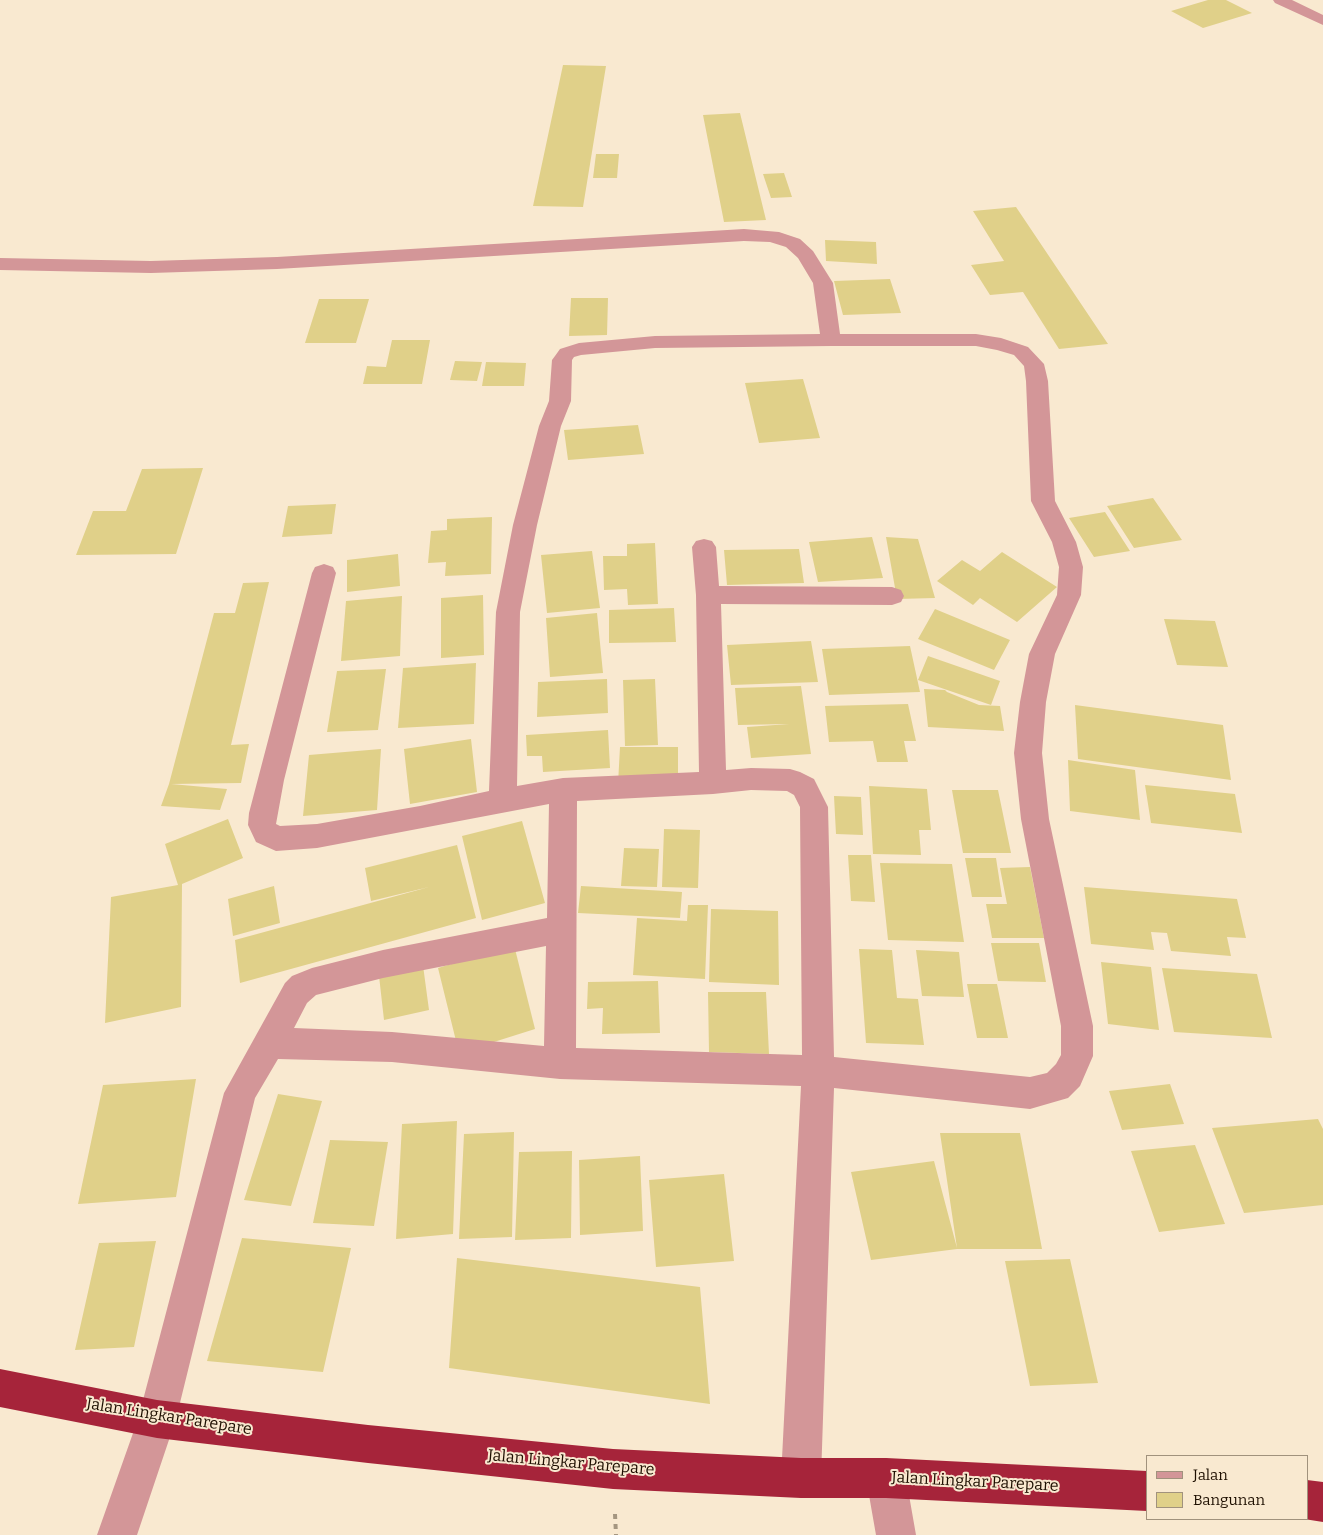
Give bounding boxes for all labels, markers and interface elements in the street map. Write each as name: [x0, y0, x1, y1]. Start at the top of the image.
street label: Jalan Lingkar Parepare: [85, 1394, 253, 1440]
street label: Jalan Lingkar Parepare: [487, 1446, 655, 1480]
legend: [1146, 1455, 1308, 1520]
text: Jalan: [1193, 1466, 1228, 1484]
street label: Jalan Lingkar Parepare: [891, 1468, 1059, 1496]
text: Bangunan: [1193, 1491, 1265, 1509]

